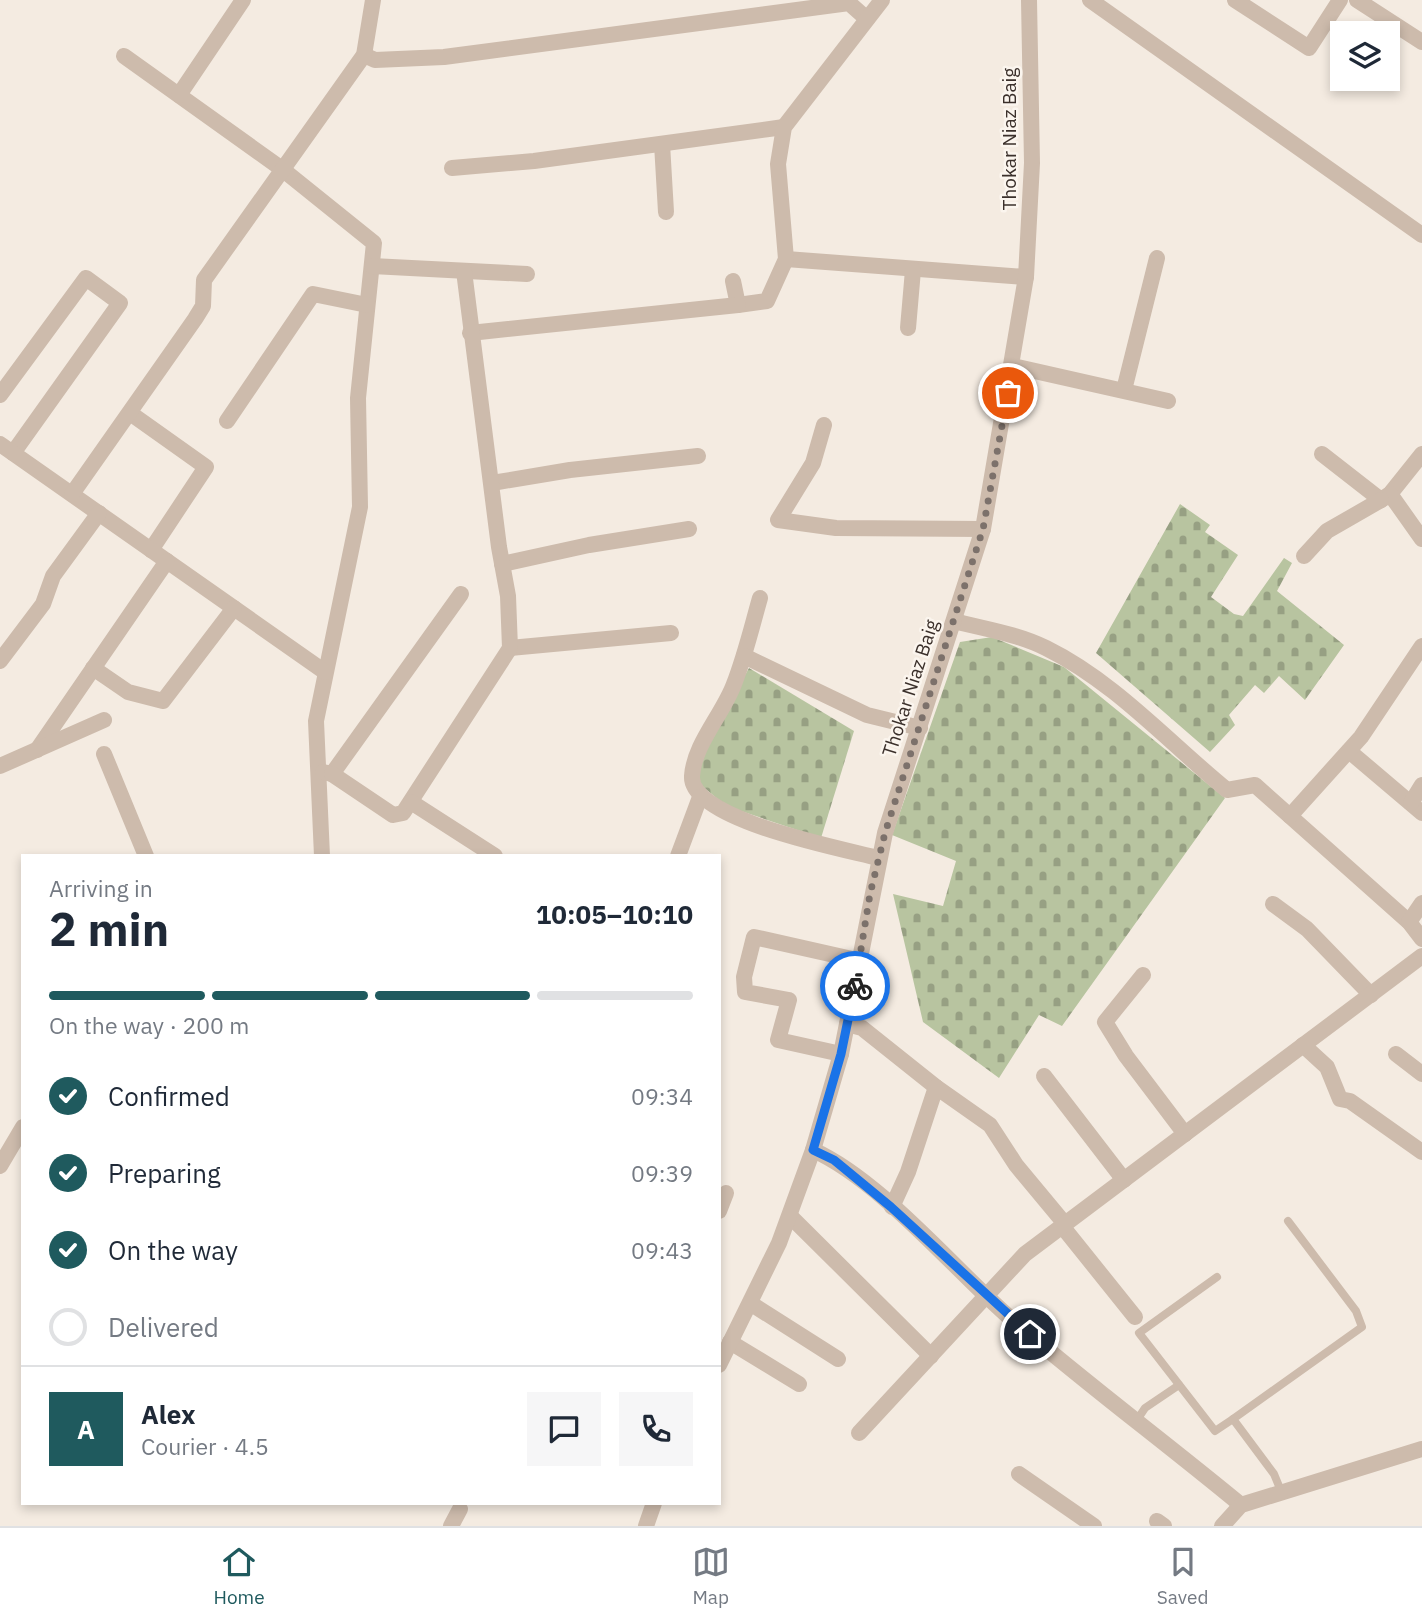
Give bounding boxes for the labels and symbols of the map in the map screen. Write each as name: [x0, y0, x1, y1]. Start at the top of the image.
street label: Thokar Niaz Baig: [997, 68, 1021, 210]
pin: [978, 363, 1038, 423]
street label: Thokar Niaz Baig: [877, 616, 943, 760]
courier: [820, 951, 890, 1021]
pin: [1000, 1304, 1060, 1364]

